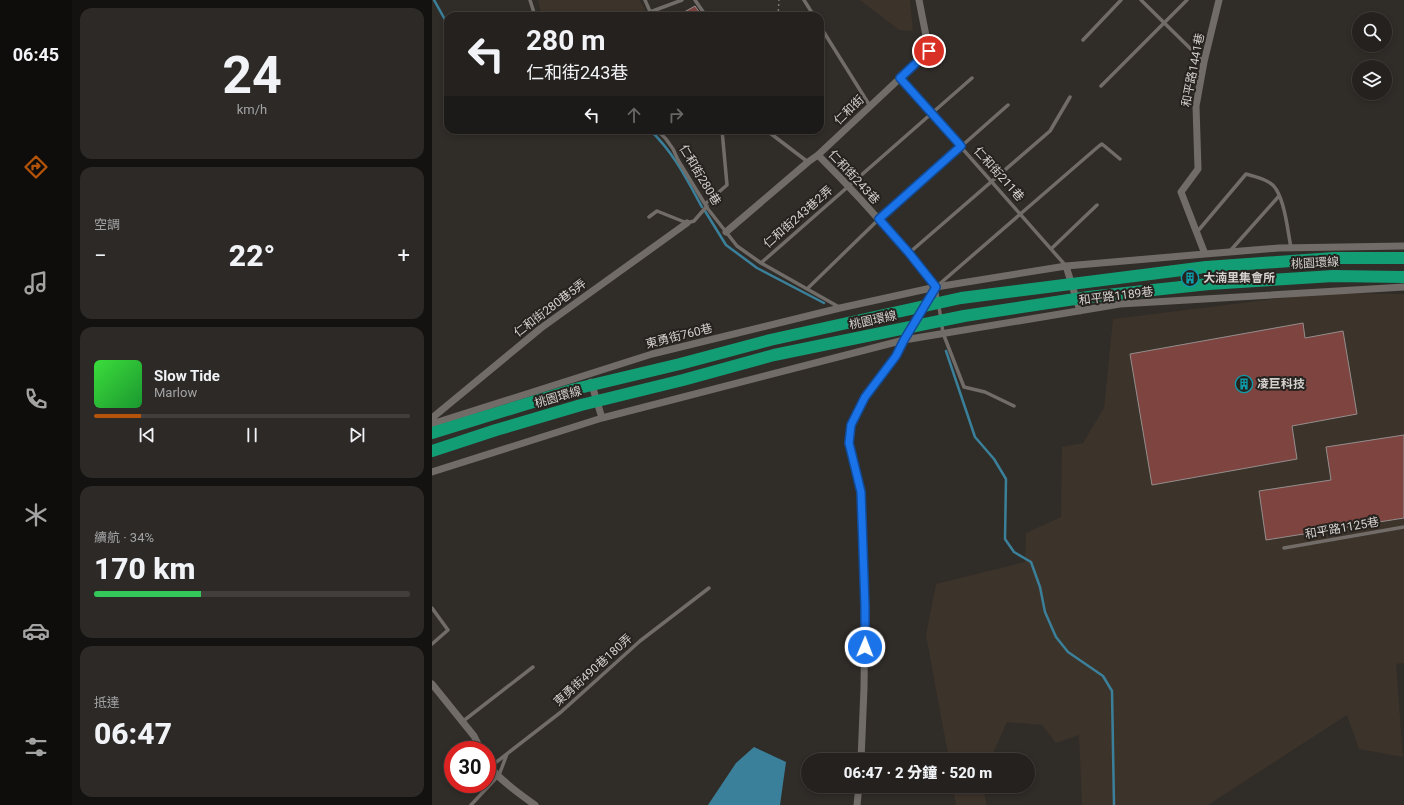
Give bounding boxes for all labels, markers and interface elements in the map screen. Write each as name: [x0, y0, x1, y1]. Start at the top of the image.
map controls: [1352, 12, 1392, 100]
button: search: [1352, 12, 1392, 52]
text: 280 m: [526, 24, 605, 57]
icon: left: [460, 28, 512, 80]
street label: 和平路1441巷: [1179, 32, 1207, 108]
pin: [912, 34, 946, 68]
icon: arrive: [918, 40, 940, 62]
text: 06:45: [13, 44, 59, 65]
text: 24: [222, 45, 282, 106]
button: layers: [1352, 60, 1392, 100]
text: 仁和街243巷: [526, 62, 628, 83]
street label: 仁和街: [831, 92, 867, 128]
text: km/h: [237, 102, 267, 117]
icon: left: [581, 104, 603, 126]
icon: ahead: [623, 104, 645, 126]
icon: right: [665, 104, 687, 126]
street label: 仁和街280巷: [676, 142, 724, 208]
street label: 仁和街211巷: [971, 144, 1027, 204]
street label: 仁和街243巷: [826, 147, 882, 207]
icon: directions: [22, 153, 50, 181]
street label: 仁和街243巷2弄: [761, 183, 835, 251]
text: 空調: [94, 217, 120, 232]
text: 22°: [229, 238, 275, 273]
text: −: [94, 243, 107, 268]
text: +: [398, 243, 410, 268]
street label: 桃園環線: [1291, 255, 1339, 271]
building icon: 大湳里集會所: [1180, 268, 1200, 288]
icon: music: [22, 269, 50, 297]
place label: 大湳里集會所: [1203, 271, 1275, 285]
street label: 仁和街280巷5弄: [511, 276, 589, 340]
street label: 和平路1189巷: [1078, 284, 1154, 308]
street label: 桃園環線: [848, 308, 898, 332]
street label: 東勇街760巷: [644, 321, 714, 351]
text: Slow Tide: [154, 367, 220, 385]
building icon: 凌巨科技: [1234, 374, 1254, 394]
place label: 凌巨科技: [1257, 377, 1305, 391]
street label: 桃園環線: [533, 384, 583, 410]
icon: phone: [22, 385, 50, 413]
text: Marlow: [154, 385, 197, 400]
icon: previous: [136, 424, 158, 446]
icon: pause: [241, 424, 263, 446]
icon: next: [346, 424, 368, 446]
icon: climate: [22, 501, 50, 529]
street label: 和平路1125巷: [1304, 515, 1380, 541]
text: 續航 · 34%: [94, 530, 154, 545]
text: 170 km: [94, 551, 196, 586]
icon: car: [22, 617, 50, 645]
position arrow: [844, 626, 886, 668]
street label: 東勇街490巷180弄: [551, 631, 635, 709]
text: 抵達: [94, 695, 120, 710]
text: 06:47: [94, 716, 172, 751]
icon: filters: [22, 733, 50, 761]
speed limit sign: 30: [444, 741, 496, 793]
text: 06:47 · 2 分鐘 · 520 m: [844, 764, 992, 782]

